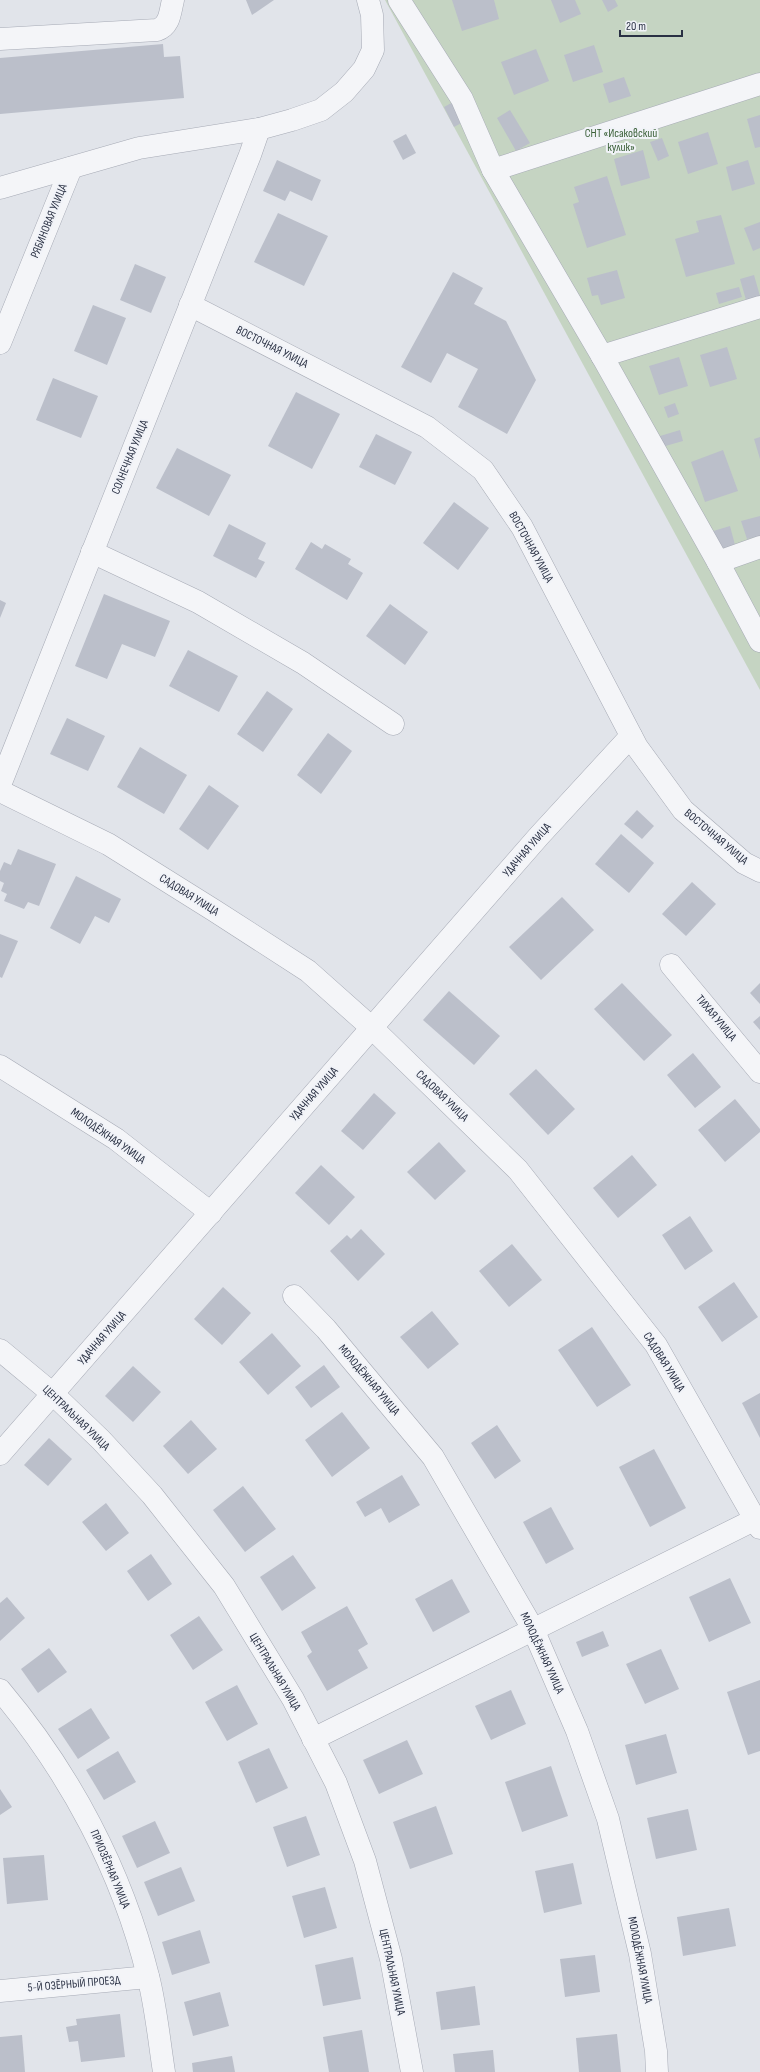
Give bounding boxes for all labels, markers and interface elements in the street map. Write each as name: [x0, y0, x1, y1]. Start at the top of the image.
scale bar: [620, 12, 682, 38]
text: 20 m: [626, 19, 646, 34]
park label: СНТ «Исаковский кулик»: [585, 126, 657, 155]
street label: РЯБИНОВАЯ УЛИЦА: [27, 181, 71, 260]
street label: ВОСТОЧНАЯ УЛИЦА: [233, 322, 311, 372]
street label: СОЛНЕЧНАЯ УЛИЦА: [108, 417, 152, 496]
street label: ВОСТОЧНАЯ УЛИЦА: [505, 509, 557, 586]
street label: ВОСТОЧНАЯ УЛИЦА: [681, 806, 752, 869]
street label: УДАЧНАЯ УЛИЦА: [500, 819, 555, 880]
street label: САДОВАЯ УЛИЦА: [156, 871, 222, 920]
street label: ТИХАЯ УЛИЦА: [692, 992, 740, 1045]
street label: УДАЧНАЯ УЛИЦА: [287, 1063, 342, 1124]
street label: САДОВАЯ УЛИЦА: [412, 1067, 472, 1126]
street label: МОЛОДЁЖНАЯ УЛИЦА: [68, 1105, 149, 1168]
street label: УДАЧНАЯ УЛИЦА: [75, 1307, 130, 1368]
street label: САДОВАЯ УЛИЦА: [640, 1329, 689, 1395]
street label: МОЛОДЁЖНАЯ УЛИЦА: [335, 1341, 404, 1419]
street label: ЦЕНТРАЛЬНАЯ УЛИЦА: [39, 1382, 113, 1455]
street label: МОЛОДЁЖНАЯ УЛИЦА: [517, 1610, 568, 1697]
street label: ЦЕНТРАЛЬНАЯ УЛИЦА: [246, 1630, 305, 1714]
street label: ПРИОЗЁРНАЯ УЛИЦА: [87, 1827, 134, 1911]
street label: МОЛОДЁЖНАЯ УЛИЦА: [624, 1915, 656, 2005]
street label: ЦЕНТРАЛЬНАЯ УЛИЦА: [376, 1927, 409, 2017]
street label: 5-Й ОЗЁРНЫЙ ПРОЕЗД: [27, 1972, 121, 1996]

